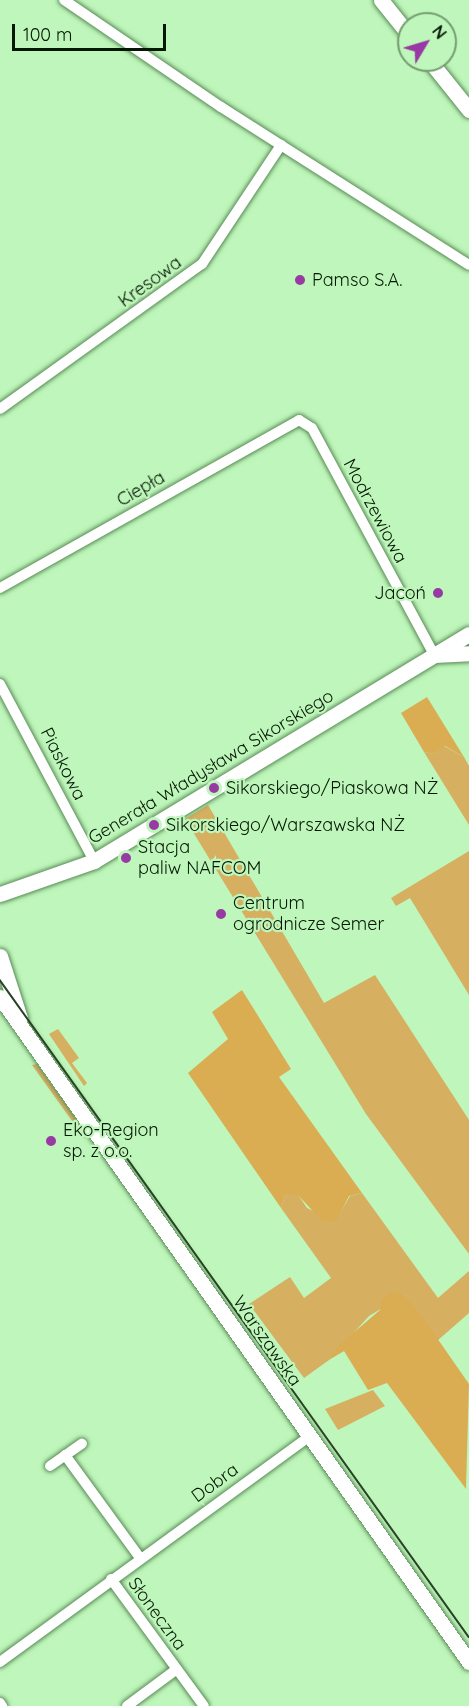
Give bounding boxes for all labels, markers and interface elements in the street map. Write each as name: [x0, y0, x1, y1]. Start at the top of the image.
scale bar: [15, 12, 170, 50]
north arrow: [397, 12, 457, 72]
text: N: [428, 21, 451, 43]
text: 100 m: [23, 23, 72, 46]
street label: Kresowa: [114, 252, 186, 312]
place label: Pamso S.A.: [312, 269, 402, 291]
marker: Pamso S.A.: [293, 273, 307, 287]
street label: Modrzewiowa: [338, 455, 412, 567]
street label: Ciepła: [113, 467, 169, 511]
place label: Jacoń: [374, 582, 426, 604]
marker: Jacoń: [431, 586, 445, 600]
street label: Generała Władysława Sikorskiego: [85, 685, 337, 849]
street label: Piaskowa: [36, 724, 90, 804]
place label: Sikorskiego/Piaskowa NŻ: [226, 777, 438, 799]
marker: Sikorskiego/Piaskowa NŻ: [207, 781, 221, 795]
place label: Sikorskiego/Warszawska NŻ: [166, 814, 405, 836]
marker: Sikorskiego/Warszawska NŻ: [147, 818, 161, 832]
place label: Stacja paliw NAFCOM: [138, 837, 261, 880]
marker: Stacja paliw NAFCOM: [119, 851, 133, 865]
place label: Centrum ogrodnicze Semer: [233, 893, 384, 936]
marker: Centrum ogrodnicze Semer: [214, 907, 228, 921]
place label: Eko-Region sp. z o.o.: [63, 1120, 159, 1162]
marker: Eko-Region sp. z o.o.: [44, 1134, 58, 1148]
street label: Warszawska: [228, 1292, 306, 1390]
street label: Dobra: [187, 1459, 243, 1507]
street label: Słoneczna: [123, 1573, 191, 1655]

